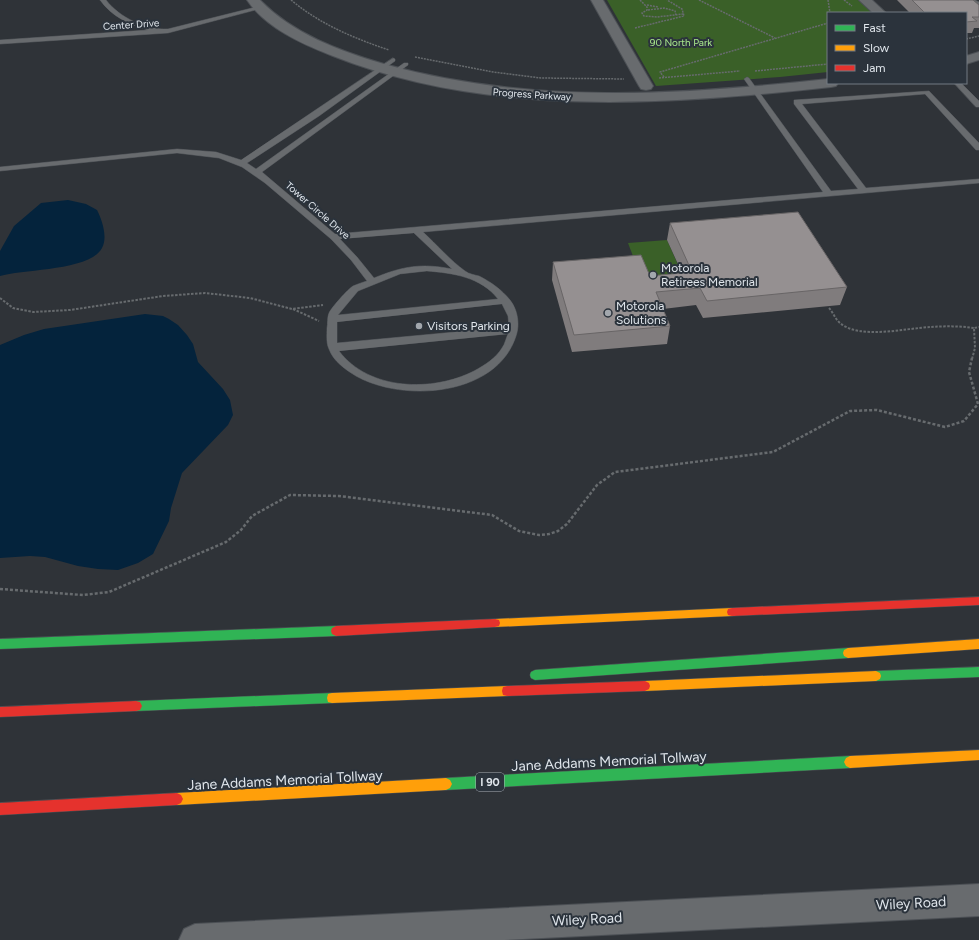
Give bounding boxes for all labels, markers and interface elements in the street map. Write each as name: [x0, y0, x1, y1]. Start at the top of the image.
legend: [827, 12, 967, 84]
street label: Center Drive: [102, 16, 160, 33]
text: Fast: [863, 21, 886, 35]
park label: 90 North Park: [650, 36, 712, 49]
text: Slow: [863, 41, 890, 55]
text: Jam: [863, 61, 886, 75]
street label: Progress Parkway: [492, 85, 572, 104]
street label: Tower Circle Drive: [283, 179, 353, 242]
place label: Motorola Retirees Memorial: [661, 261, 758, 289]
marker: Motorola Retirees Memorial: [648, 270, 658, 280]
place label: Motorola Solutions: [616, 299, 667, 327]
marker: Motorola Solutions: [603, 308, 613, 318]
place label: Visitors Parking: [427, 319, 510, 333]
marker: Visitors Parking: [414, 321, 424, 331]
street label: Jane Addams Memorial Tollway: [511, 748, 708, 775]
street label: Jane Addams Memorial Tollway: [187, 767, 384, 794]
road number: I 90: [476, 773, 504, 791]
street label: Wiley Road: [875, 893, 947, 914]
street label: Wiley Road: [551, 909, 623, 930]

